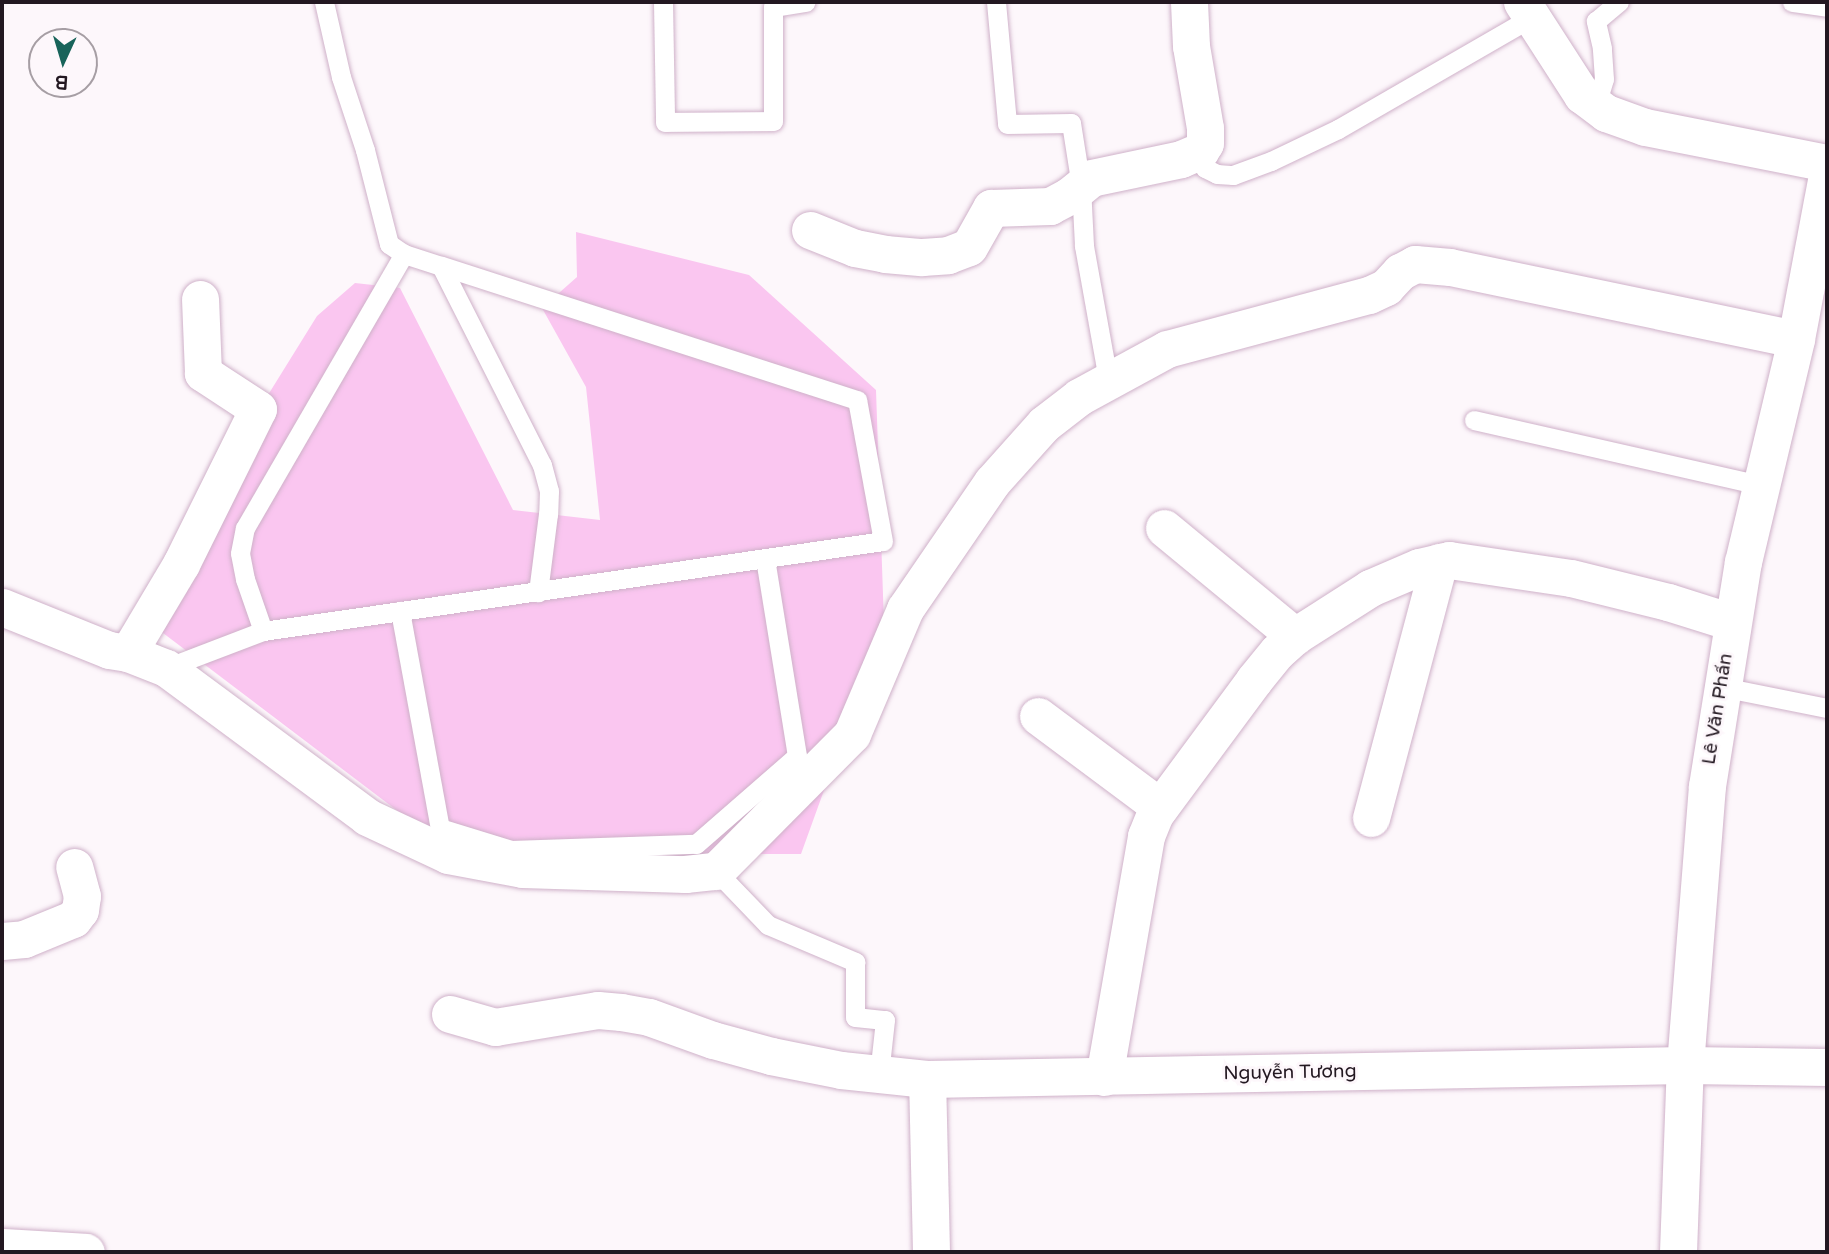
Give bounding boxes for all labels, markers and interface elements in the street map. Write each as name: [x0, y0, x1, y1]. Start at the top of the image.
north arrow: [28, 28, 98, 98]
text: B: [54, 71, 69, 93]
street label: Lê Văn Phấn: [1698, 652, 1738, 766]
street label: Nguyễn Tương: [1223, 1060, 1357, 1086]

